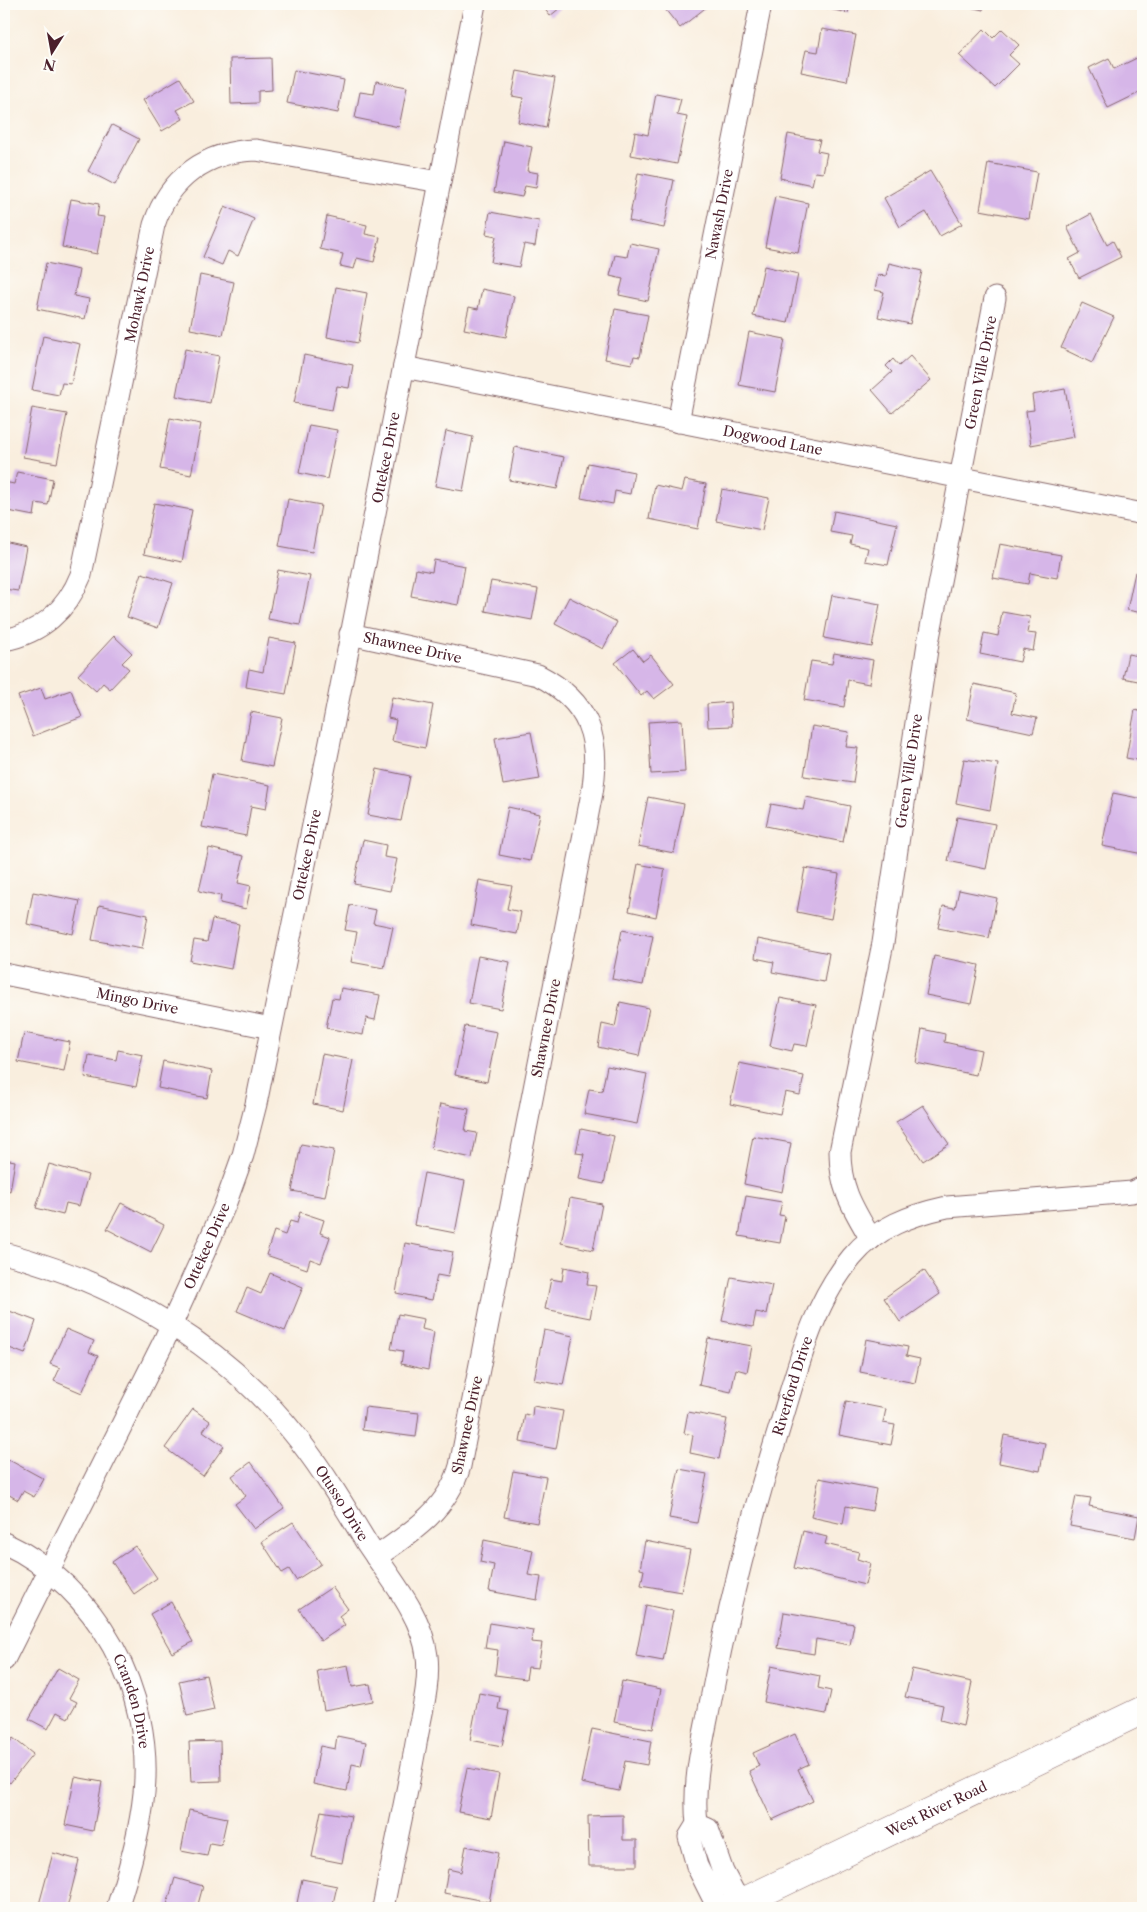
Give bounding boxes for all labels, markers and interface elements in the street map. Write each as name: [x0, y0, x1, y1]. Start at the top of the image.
north arrow: [28, 28, 78, 78]
text: N: [42, 55, 57, 75]
street label: Nawash Drive: [702, 167, 737, 261]
street label: Mohawk Drive: [121, 245, 158, 344]
street label: Green Ville Drive: [961, 314, 1000, 431]
street label: Ottekee Drive: [368, 410, 404, 505]
street label: Dogwood Lane: [721, 422, 824, 459]
street label: Shawnee Drive: [362, 628, 464, 667]
street label: Green Ville Drive: [891, 713, 926, 829]
street label: Ottekee Drive: [289, 807, 325, 902]
street label: Shawnee Drive: [528, 977, 564, 1079]
street label: Mingo Drive: [95, 984, 180, 1018]
street label: Ottekee Drive: [180, 1200, 234, 1292]
street label: Riverford Drive: [769, 1334, 816, 1438]
street label: Shawnee Drive: [448, 1374, 486, 1476]
street label: Otusso Drive: [311, 1462, 372, 1545]
street label: Cranden Drive: [109, 1651, 153, 1750]
street label: West River Road: [882, 1777, 990, 1841]

